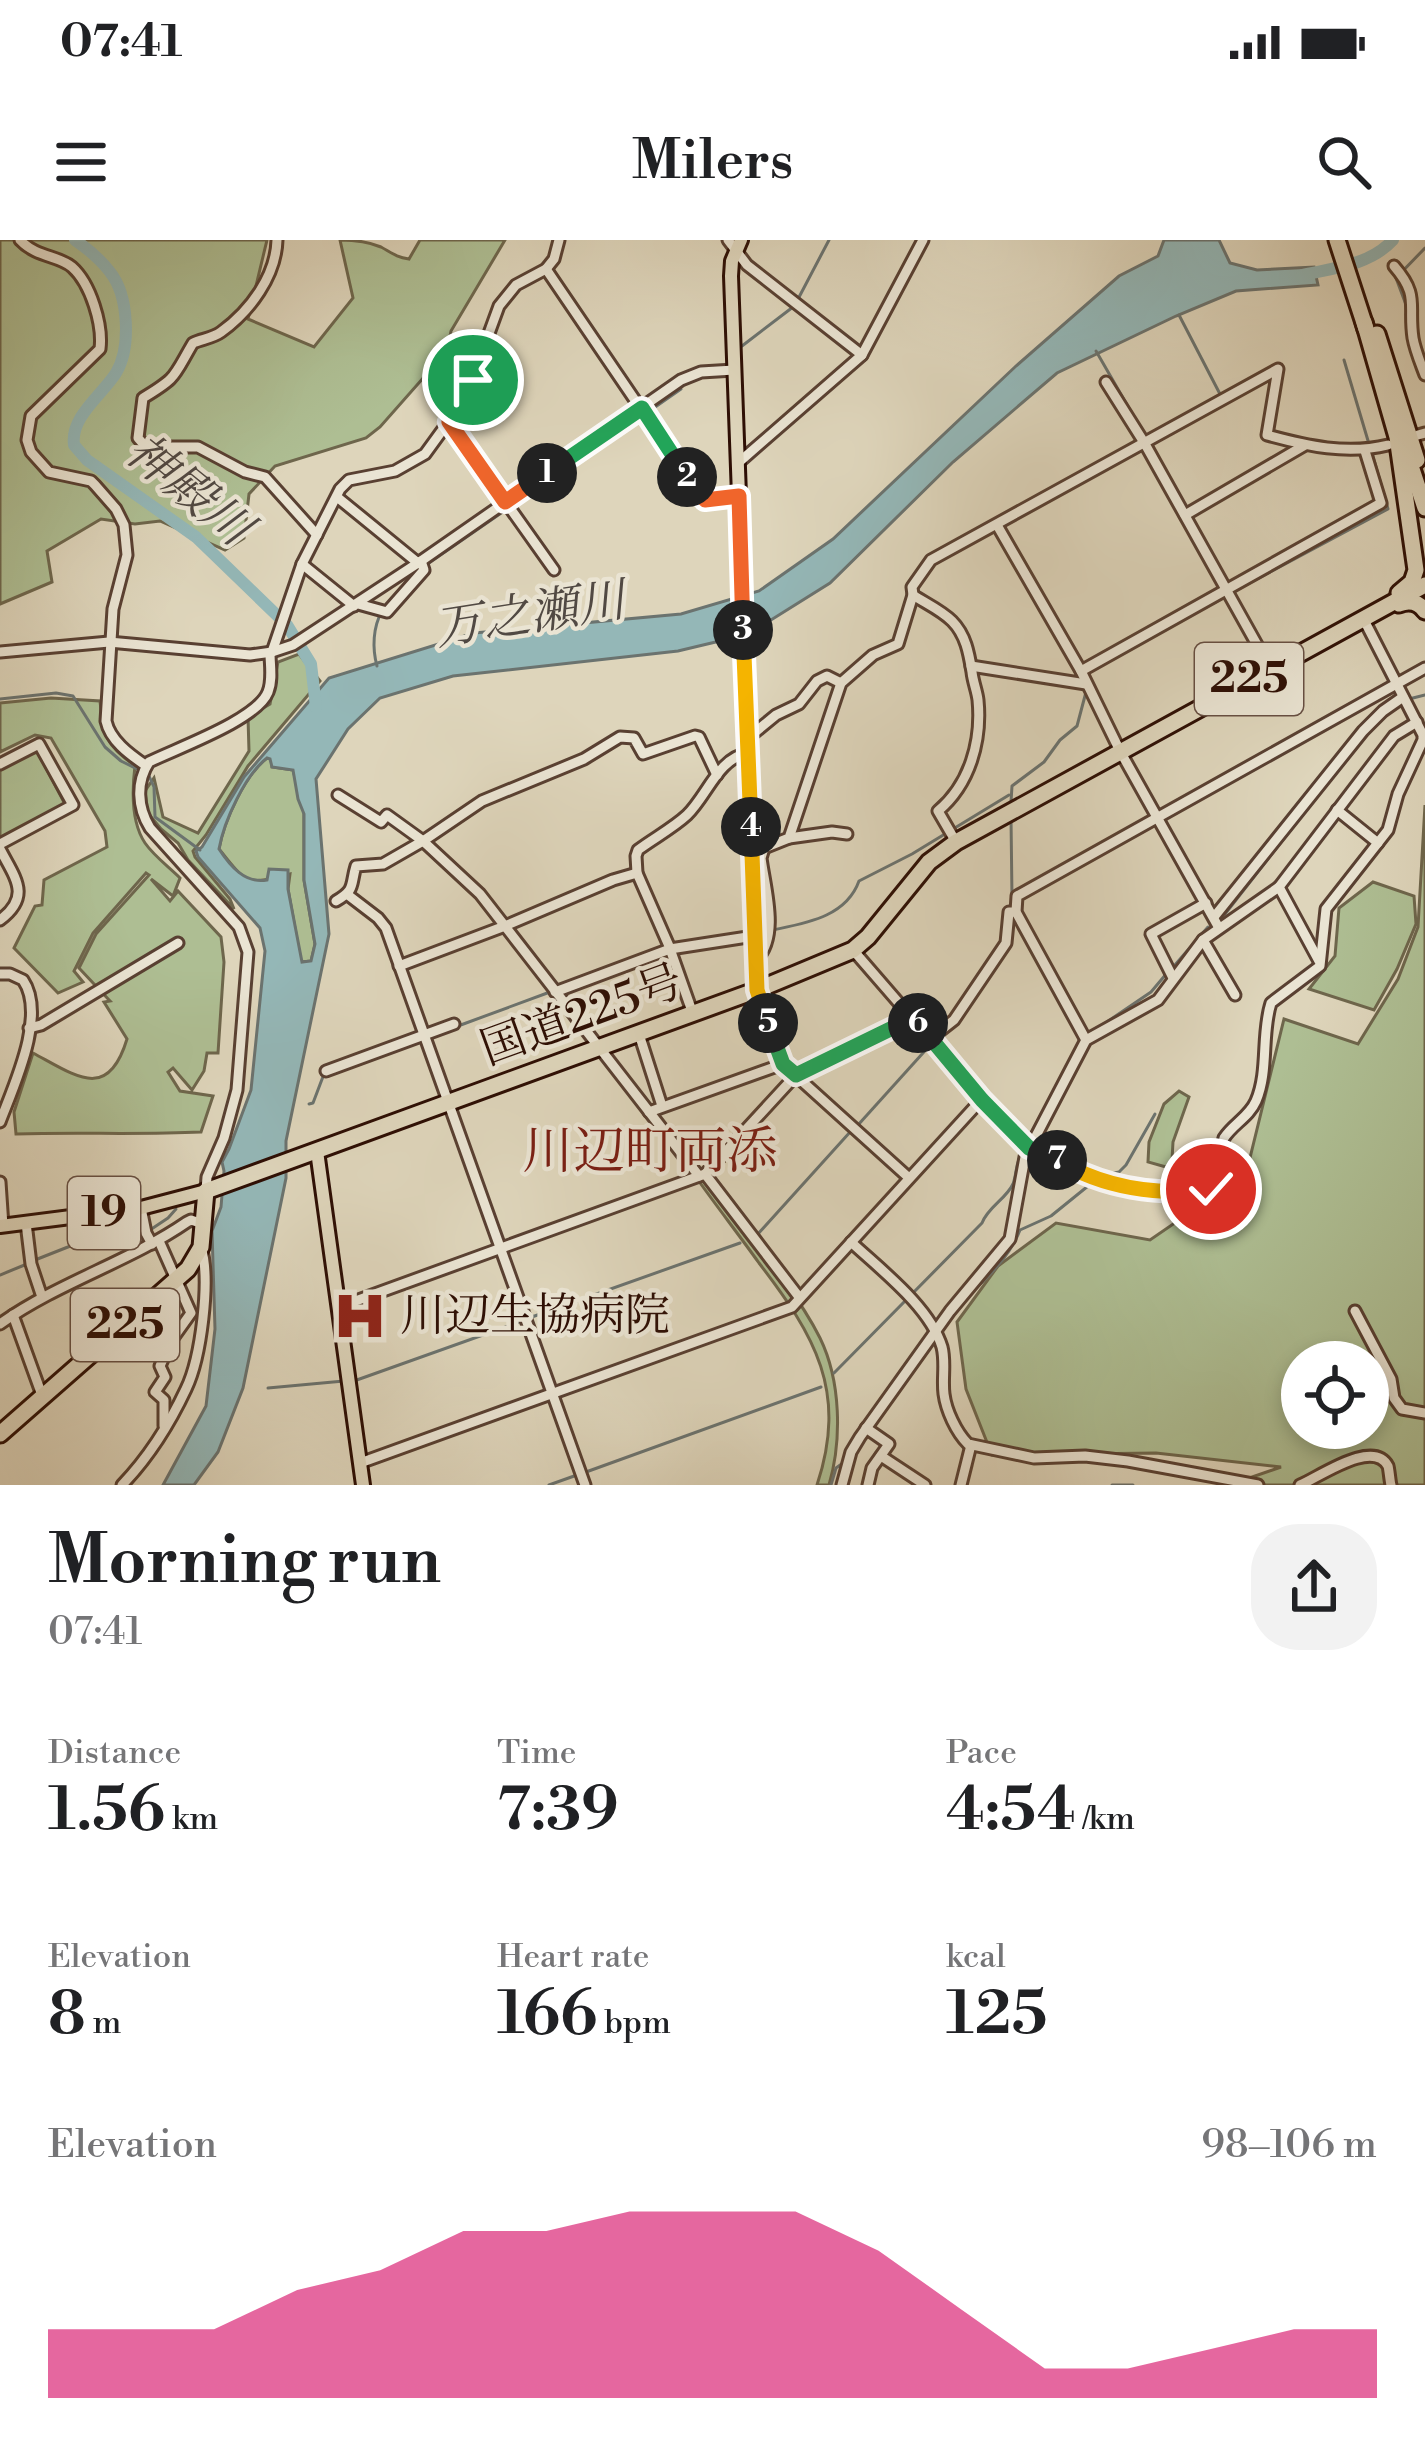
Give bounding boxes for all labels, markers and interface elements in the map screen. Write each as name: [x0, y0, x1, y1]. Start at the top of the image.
text: 07:41: [60, 14, 182, 71]
text: Milers: [632, 128, 793, 196]
icon: menu: [48, 129, 114, 195]
icon: search: [1311, 129, 1377, 195]
pin: [422, 329, 524, 431]
icon: arrive: [440, 347, 506, 413]
water label: 神殿川: [113, 422, 267, 563]
pin: 1: [517, 443, 577, 503]
pin: 2: [657, 447, 717, 507]
text: 1: [539, 452, 555, 493]
text: 2: [677, 456, 697, 497]
water label: 万之瀬川: [430, 571, 634, 661]
pin: 3: [713, 600, 773, 660]
text: 3: [733, 609, 753, 650]
road number: 225: [1195, 643, 1303, 715]
pin: 4: [721, 797, 781, 857]
text: 4: [740, 806, 762, 847]
street label: 国道225号: [473, 953, 691, 1079]
pin: 5: [738, 993, 798, 1053]
pin: 6: [888, 993, 948, 1053]
text: 5: [758, 1002, 778, 1043]
text: 6: [908, 1002, 928, 1043]
district label: 川辺町両添: [522, 1121, 778, 1185]
pin: 7: [1027, 1130, 1087, 1190]
pin: [1160, 1138, 1262, 1240]
text: 7: [1047, 1139, 1067, 1180]
icon: check: [1178, 1156, 1244, 1222]
road number: 19: [68, 1177, 140, 1249]
hospital icon: 川辺生協病院: [331, 1287, 389, 1345]
place label: 川辺生協病院: [400, 1288, 670, 1345]
road number: 225: [71, 1289, 179, 1361]
map controls: [1281, 1341, 1389, 1449]
button: locate: [1281, 1341, 1389, 1449]
text: Morning run: [48, 1521, 441, 1604]
button: share: [1251, 1524, 1377, 1650]
text: 07:41: [48, 1608, 142, 1657]
text: Distance: [48, 1733, 181, 1774]
text: Time: [497, 1733, 576, 1774]
text: Pace: [946, 1733, 1017, 1774]
text: 1.56: [48, 1774, 165, 1849]
text: 7:39: [497, 1774, 619, 1849]
text: 4:54: [946, 1774, 1076, 1849]
text: km: [165, 1799, 218, 1840]
text: /km: [1076, 1799, 1135, 1840]
text: Elevation: [48, 1937, 191, 1978]
text: Heart rate: [497, 1937, 649, 1978]
text: kcal: [946, 1937, 1006, 1978]
text: 8: [48, 1978, 86, 2053]
text: 166: [497, 1978, 597, 2053]
text: 125: [946, 1978, 1047, 2053]
text: m: [86, 2003, 121, 2044]
text: bpm: [597, 2003, 671, 2044]
text: Elevation: [48, 2121, 217, 2170]
text: 98–106 m: [1201, 2121, 1377, 2170]

